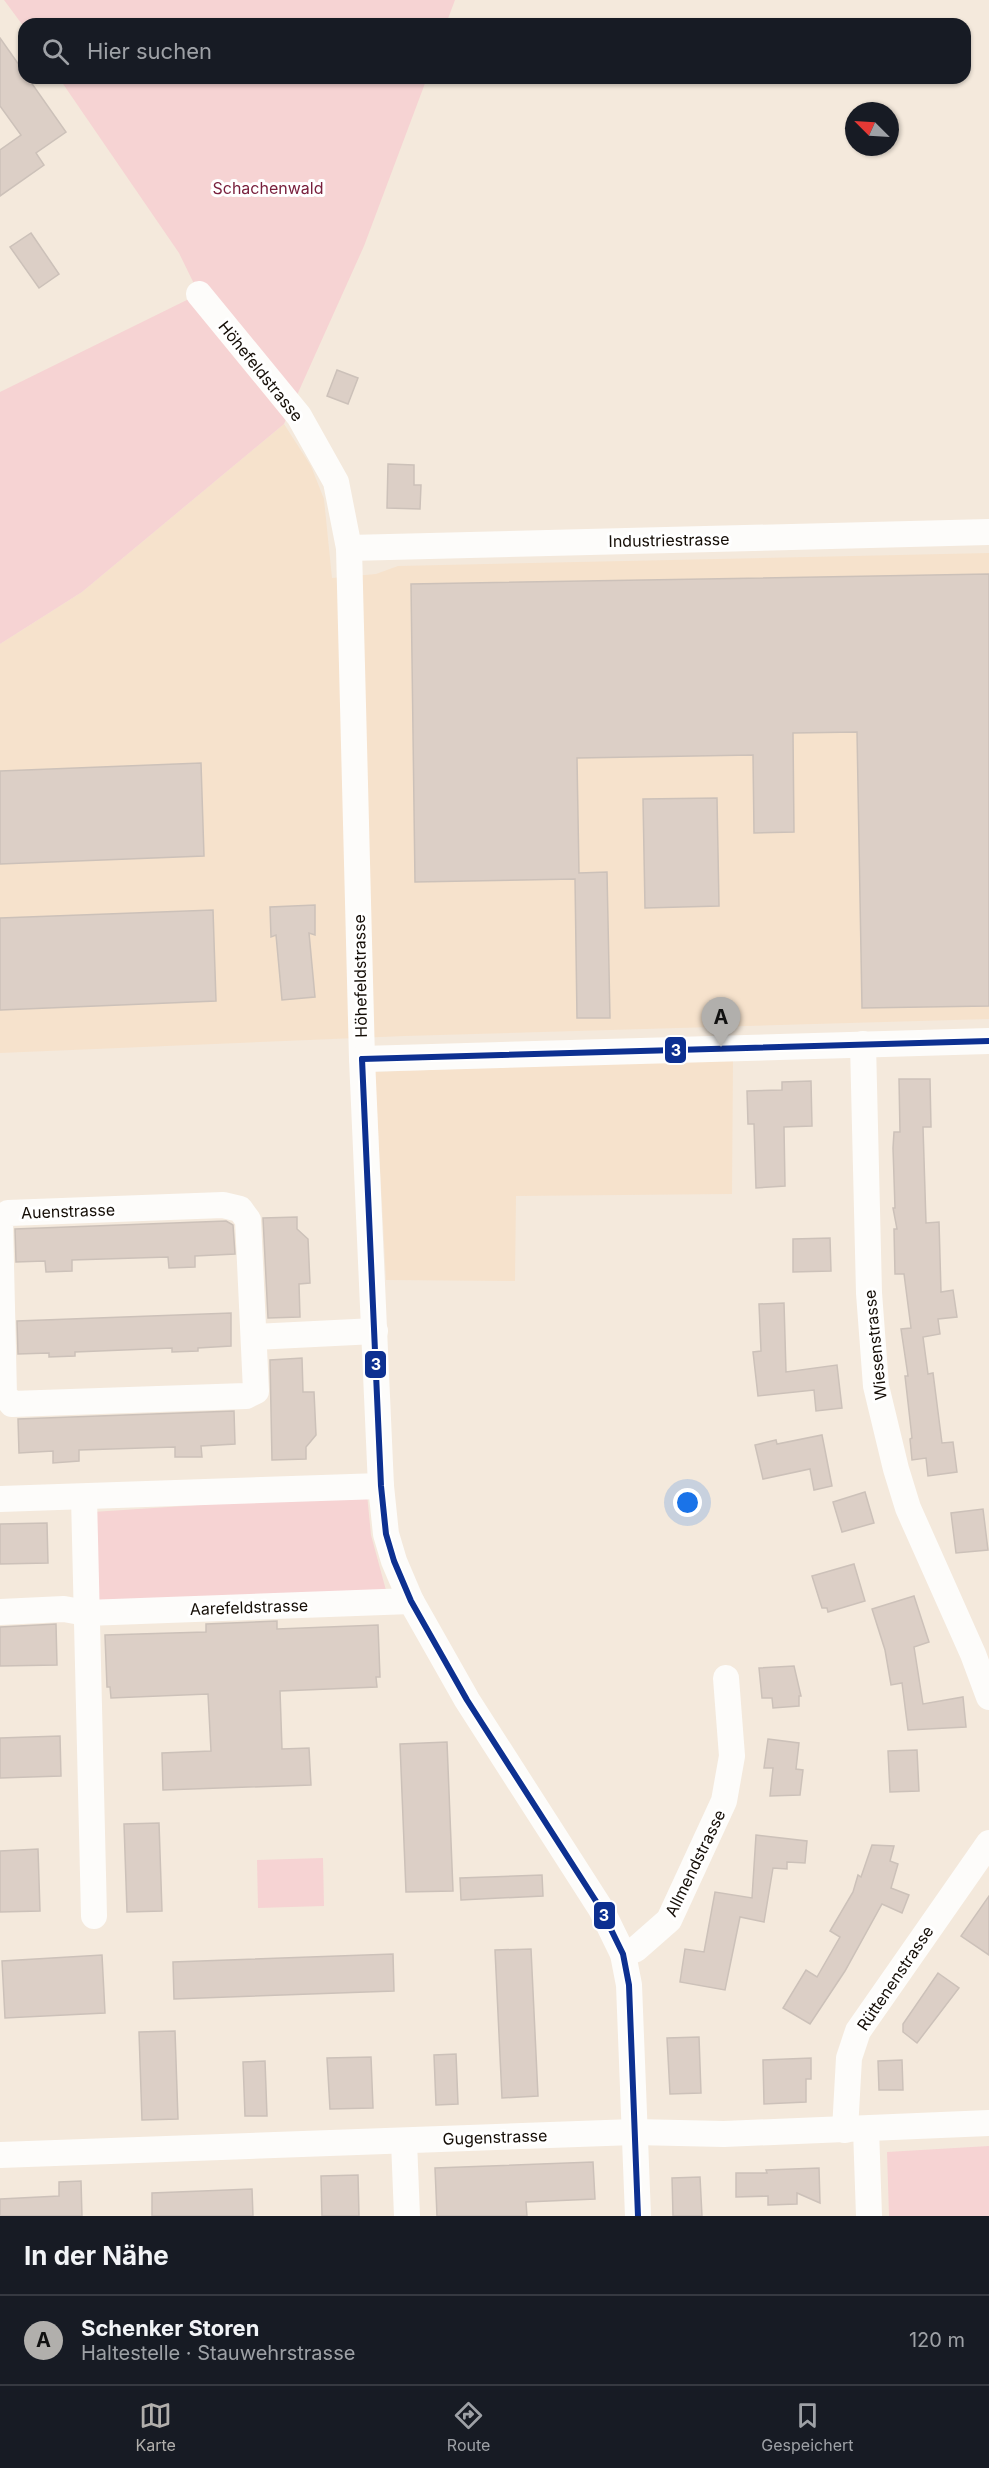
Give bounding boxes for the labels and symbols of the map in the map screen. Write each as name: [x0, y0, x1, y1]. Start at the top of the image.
north arrow: [845, 102, 899, 156]
park label: Schachenwald: [213, 178, 323, 198]
street label: Höhefeldstrasse: [214, 317, 308, 425]
street label: Industriestrasse: [608, 529, 730, 551]
street label: Höhefeldstrasse: [349, 914, 371, 1038]
pin: A: [702, 998, 740, 1047]
line badge: 3: [664, 1036, 687, 1064]
text: 3: [671, 1040, 681, 1060]
street label: Auenstrasse: [21, 1199, 115, 1223]
street label: Wiesenstrasse: [859, 1289, 891, 1401]
line badge: 3: [364, 1350, 387, 1379]
text: 3: [371, 1354, 381, 1374]
your location: [673, 1488, 702, 1517]
street label: Aarefeldstrasse: [189, 1595, 309, 1619]
street label: Allmendstrasse: [661, 1806, 729, 1920]
line badge: 3: [593, 1901, 616, 1930]
text: 3: [599, 1905, 609, 1925]
street label: Rüttenenstrasse: [853, 1922, 937, 2034]
street label: Gugenstrasse: [442, 2125, 548, 2149]

